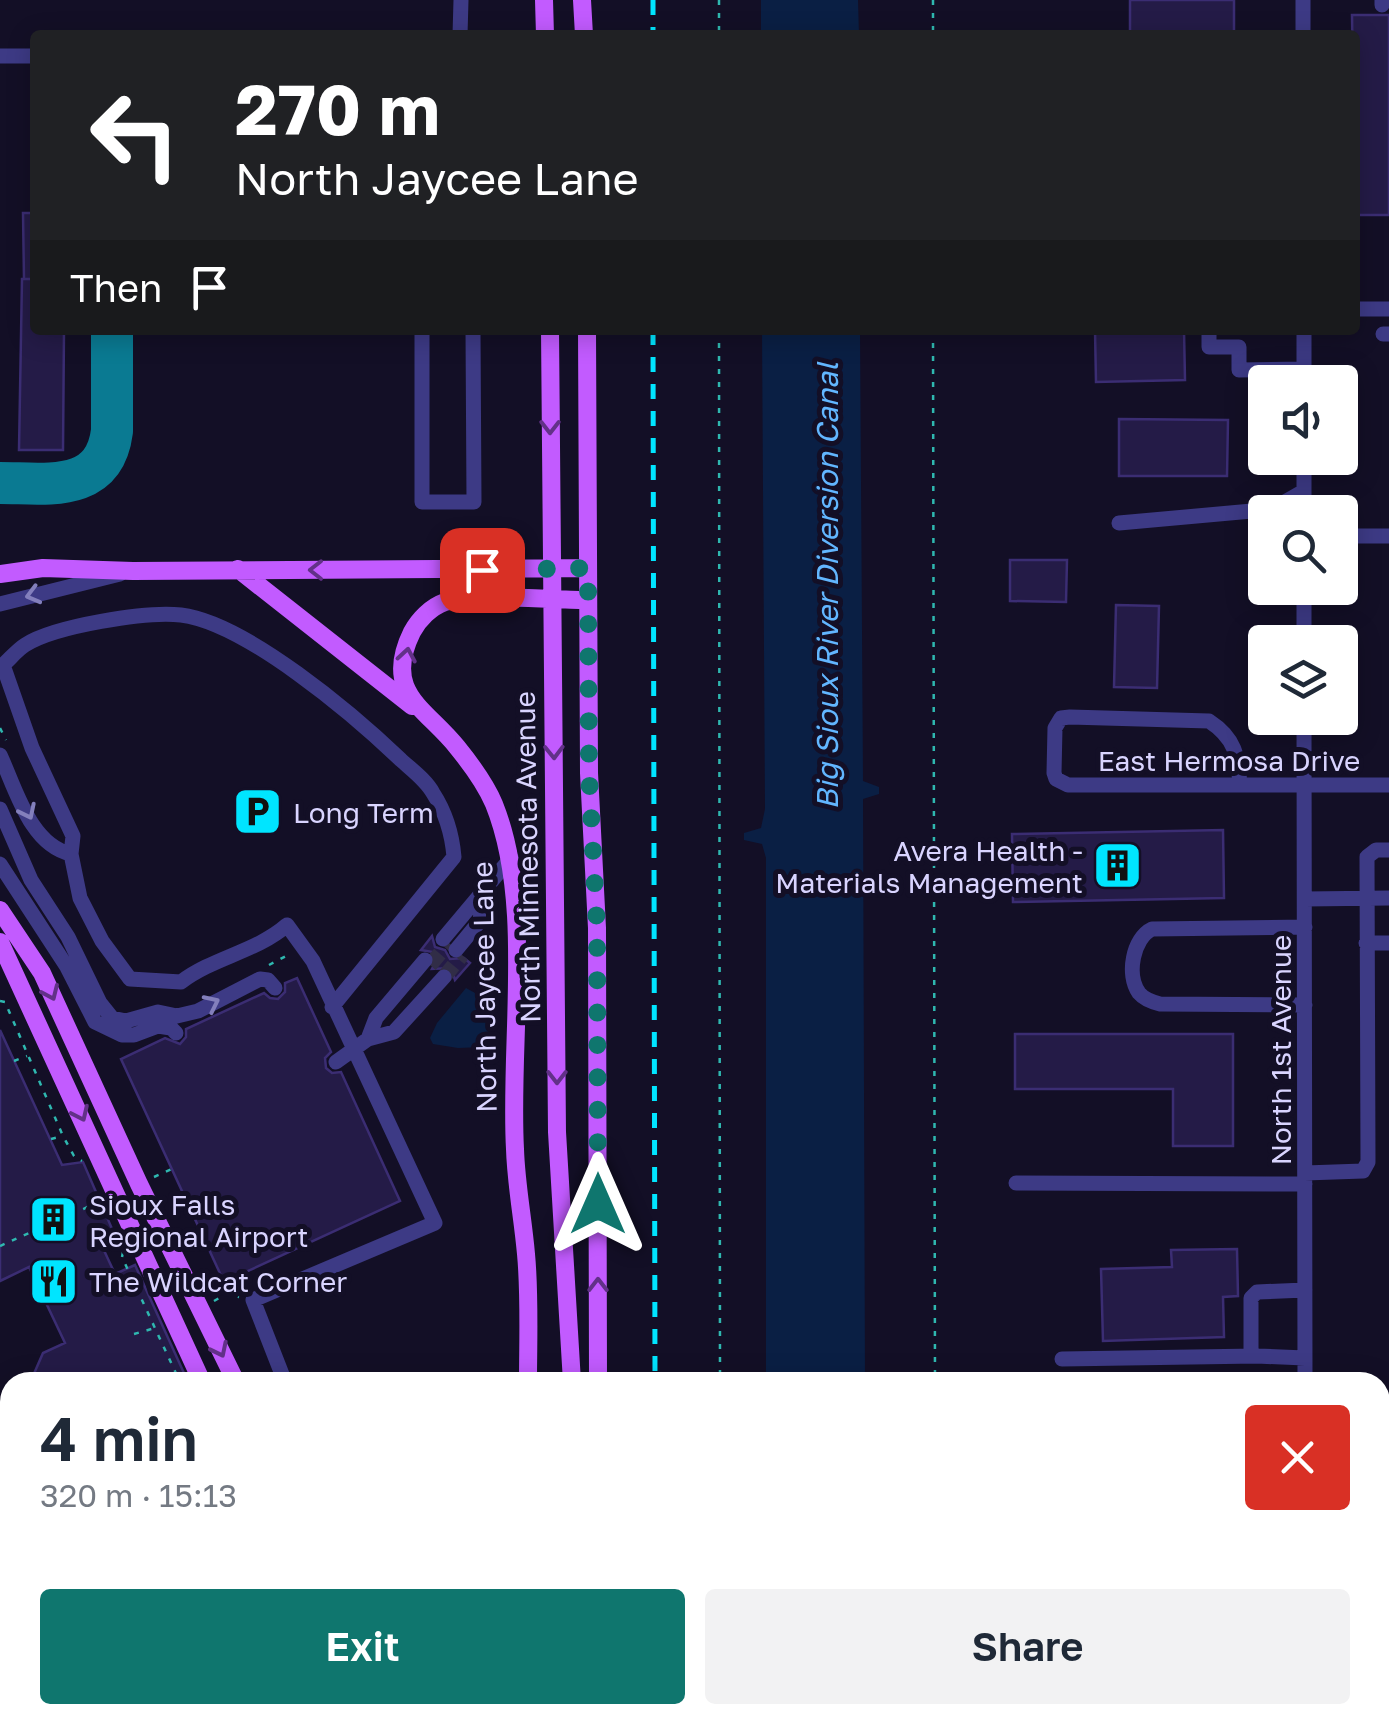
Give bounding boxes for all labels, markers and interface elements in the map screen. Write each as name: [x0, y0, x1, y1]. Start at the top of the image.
text: 270 m: [235, 66, 440, 150]
icon: left: [70, 70, 200, 200]
text: North Jaycee Lane: [235, 151, 639, 205]
icon: arrive: [182, 260, 237, 315]
text: Then: [70, 265, 162, 310]
water label: Big Sioux River Diversion Canal: [809, 361, 845, 810]
map controls: [1248, 365, 1358, 735]
button: sound: [1248, 365, 1358, 475]
one-way arrow: [539, 420, 561, 436]
button: search: [1248, 495, 1358, 605]
pin: [440, 528, 525, 613]
icon: arrive: [455, 543, 510, 598]
one-way arrow: [307, 559, 322, 581]
one-way arrow: [25, 584, 42, 605]
button: layers: [1248, 625, 1358, 735]
one-way arrow: [396, 647, 417, 663]
street label: North Minnesota Avenue: [508, 691, 546, 1023]
street label: East Hermosa Drive: [1098, 744, 1360, 777]
one-way arrow: [543, 746, 565, 761]
parking icon: Long Term: [232, 786, 284, 838]
place label: Long Term: [293, 796, 434, 829]
one-way arrow: [15, 802, 35, 820]
place label: Avera Health - Materials Management: [775, 834, 1083, 899]
building icon: Avera Health - Materials Management: [1092, 840, 1144, 892]
street label: North Jaycee Lane: [465, 861, 503, 1113]
street label: North 1st Avenue: [1264, 935, 1297, 1165]
one-way arrow: [39, 983, 59, 1001]
one-way arrow: [202, 996, 220, 1016]
one-way arrow: [546, 1070, 568, 1086]
one-way arrow: [68, 1104, 88, 1122]
position arrow: [546, 1152, 650, 1256]
place label: Sioux Falls Regional Airport: [89, 1188, 308, 1253]
building icon: Sioux Falls Regional Airport: [28, 1194, 80, 1246]
restaurant icon: The Wildcat Corner: [28, 1255, 80, 1307]
place label: The Wildcat Corner: [89, 1265, 347, 1298]
one-way arrow: [587, 1277, 609, 1292]
one-way arrow: [208, 1340, 228, 1358]
text: 4 min: [40, 1402, 198, 1474]
button: close: [1245, 1405, 1350, 1510]
text: 320 m · 15:13: [40, 1476, 237, 1514]
button: Exit: [40, 1589, 685, 1704]
button: Share: [705, 1589, 1350, 1704]

